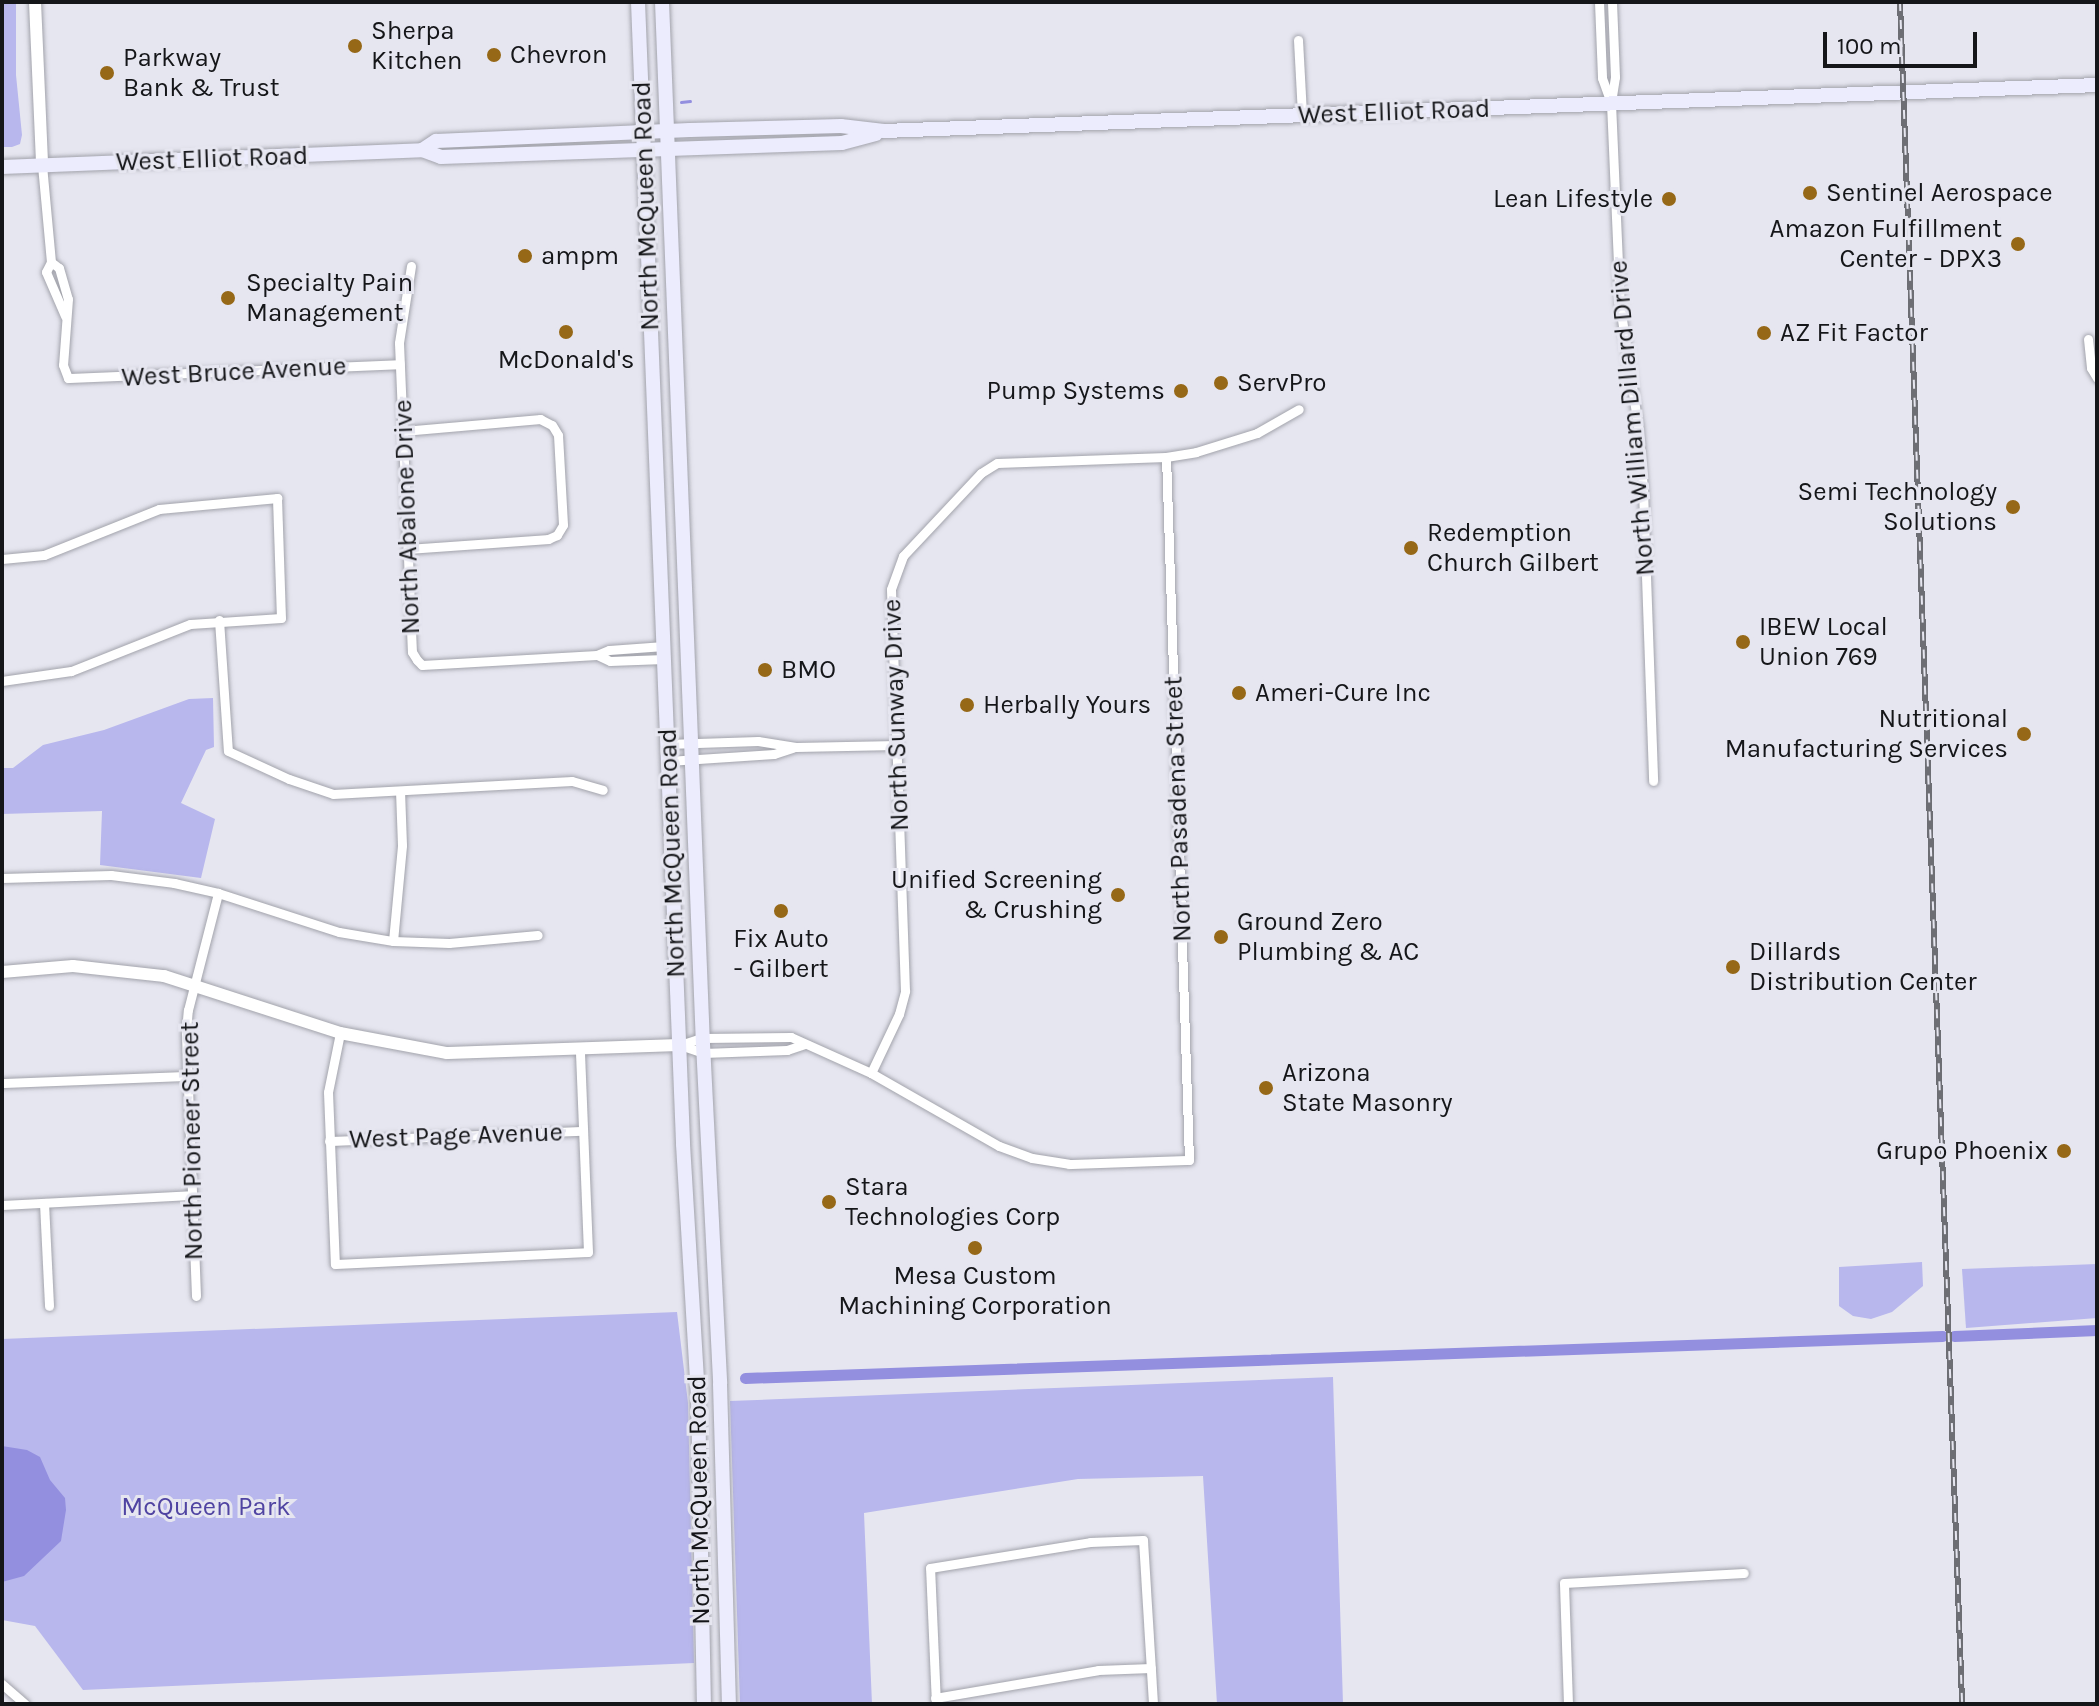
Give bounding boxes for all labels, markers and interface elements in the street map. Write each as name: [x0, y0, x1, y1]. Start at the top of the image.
place label: Sherpa Kitchen: [371, 15, 462, 76]
scale bar: [1827, 16, 1981, 66]
text: 100 m: [1837, 32, 1902, 60]
marker: Sherpa Kitchen: [346, 37, 364, 55]
place label: Chevron: [510, 39, 607, 71]
place label: Parkway Bank & Trust: [123, 42, 280, 104]
marker: Chevron: [485, 46, 503, 64]
marker: Parkway Bank & Trust: [98, 64, 116, 82]
street label: North McQueen Road: [626, 81, 666, 331]
street label: West Elliot Road: [1297, 93, 1491, 131]
street label: West Elliot Road: [115, 140, 309, 178]
place label: Sentinel Aerospace: [1826, 177, 2053, 209]
place label: Lean Lifestyle: [1493, 183, 1653, 215]
marker: Sentinel Aerospace: [1801, 184, 1819, 202]
marker: Lean Lifestyle: [1660, 190, 1678, 208]
place label: Amazon Fulfillment Center - DPX3: [1770, 213, 2002, 274]
marker: Amazon Fulfillment Center - DPX3: [2009, 235, 2027, 253]
place label: ampm: [541, 240, 619, 272]
marker: ampm: [516, 247, 534, 265]
street label: North William Dillard Drive: [1603, 259, 1661, 577]
place label: Specialty Pain Management: [246, 267, 413, 328]
marker: Specialty Pain Management: [217, 287, 239, 309]
place label: AZ Fit Factor: [1780, 317, 1928, 349]
marker: McDonald's: [557, 323, 575, 341]
marker: AZ Fit Factor: [1755, 324, 1773, 342]
place label: McDonald's: [498, 344, 634, 376]
street label: West Bruce Avenue: [121, 351, 347, 393]
place label: ServPro: [1237, 367, 1327, 399]
marker: ServPro: [1212, 374, 1230, 392]
place label: Pump Systems: [987, 375, 1165, 407]
marker: Pump Systems: [1172, 382, 1190, 400]
street label: North Abalone Drive: [387, 399, 427, 635]
place label: Semi Technology Solutions: [1798, 476, 1997, 538]
marker: Semi Technology Solutions: [2004, 498, 2022, 516]
place label: Redemption Church Gilbert: [1427, 517, 1599, 578]
marker: Redemption Church Gilbert: [1402, 539, 1420, 557]
street label: North Sunway Drive: [876, 598, 916, 832]
place label: IBEW Local Union 769: [1759, 611, 1888, 672]
marker: IBEW Local Union 769: [1734, 633, 1752, 651]
place label: BMO: [781, 654, 836, 686]
marker: BMO: [756, 661, 774, 679]
street label: North Pasadena Street: [1158, 676, 1198, 942]
place label: Ameri-Cure Inc: [1255, 677, 1431, 709]
marker: Ameri-Cure Inc: [1230, 684, 1248, 702]
place label: Herbally Yours: [983, 689, 1151, 721]
marker: Herbally Yours: [958, 696, 976, 714]
place label: Nutritional Manufacturing Services: [1725, 703, 2008, 764]
marker: Nutritional Manufacturing Services: [2015, 725, 2033, 743]
street label: North McQueen Road: [652, 728, 692, 978]
place label: Unified Screening & Crushing: [891, 864, 1102, 926]
marker: Unified Screening & Crushing: [1109, 886, 1127, 904]
marker: Fix Auto - Gilbert: [772, 902, 790, 920]
place label: Ground Zero Plumbing & AC: [1237, 906, 1419, 968]
place label: Fix Auto - Gilbert: [733, 923, 829, 984]
marker: Ground Zero Plumbing & AC: [1212, 928, 1230, 946]
place label: Dillards Distribution Center: [1749, 936, 1977, 998]
marker: Dillards Distribution Center: [1724, 958, 1742, 976]
street label: North Pioneer Street: [174, 1021, 210, 1261]
place label: Arizona State Masonry: [1282, 1057, 1453, 1118]
marker: Arizona State Masonry: [1257, 1079, 1275, 1097]
street label: West Page Avenue: [349, 1117, 563, 1155]
place label: Grupo Phoenix: [1876, 1135, 2048, 1167]
marker: Grupo Phoenix: [2055, 1142, 2073, 1160]
place label: Stara Technologies Corp: [845, 1171, 1060, 1232]
marker: Stara Technologies Corp: [820, 1193, 838, 1211]
marker: Mesa Custom Machining Corporation: [966, 1239, 984, 1257]
place label: Mesa Custom Machining Corporation: [838, 1260, 1112, 1322]
street label: North McQueen Road: [681, 1375, 717, 1625]
park label: McQueen Park: [121, 1491, 291, 1523]

